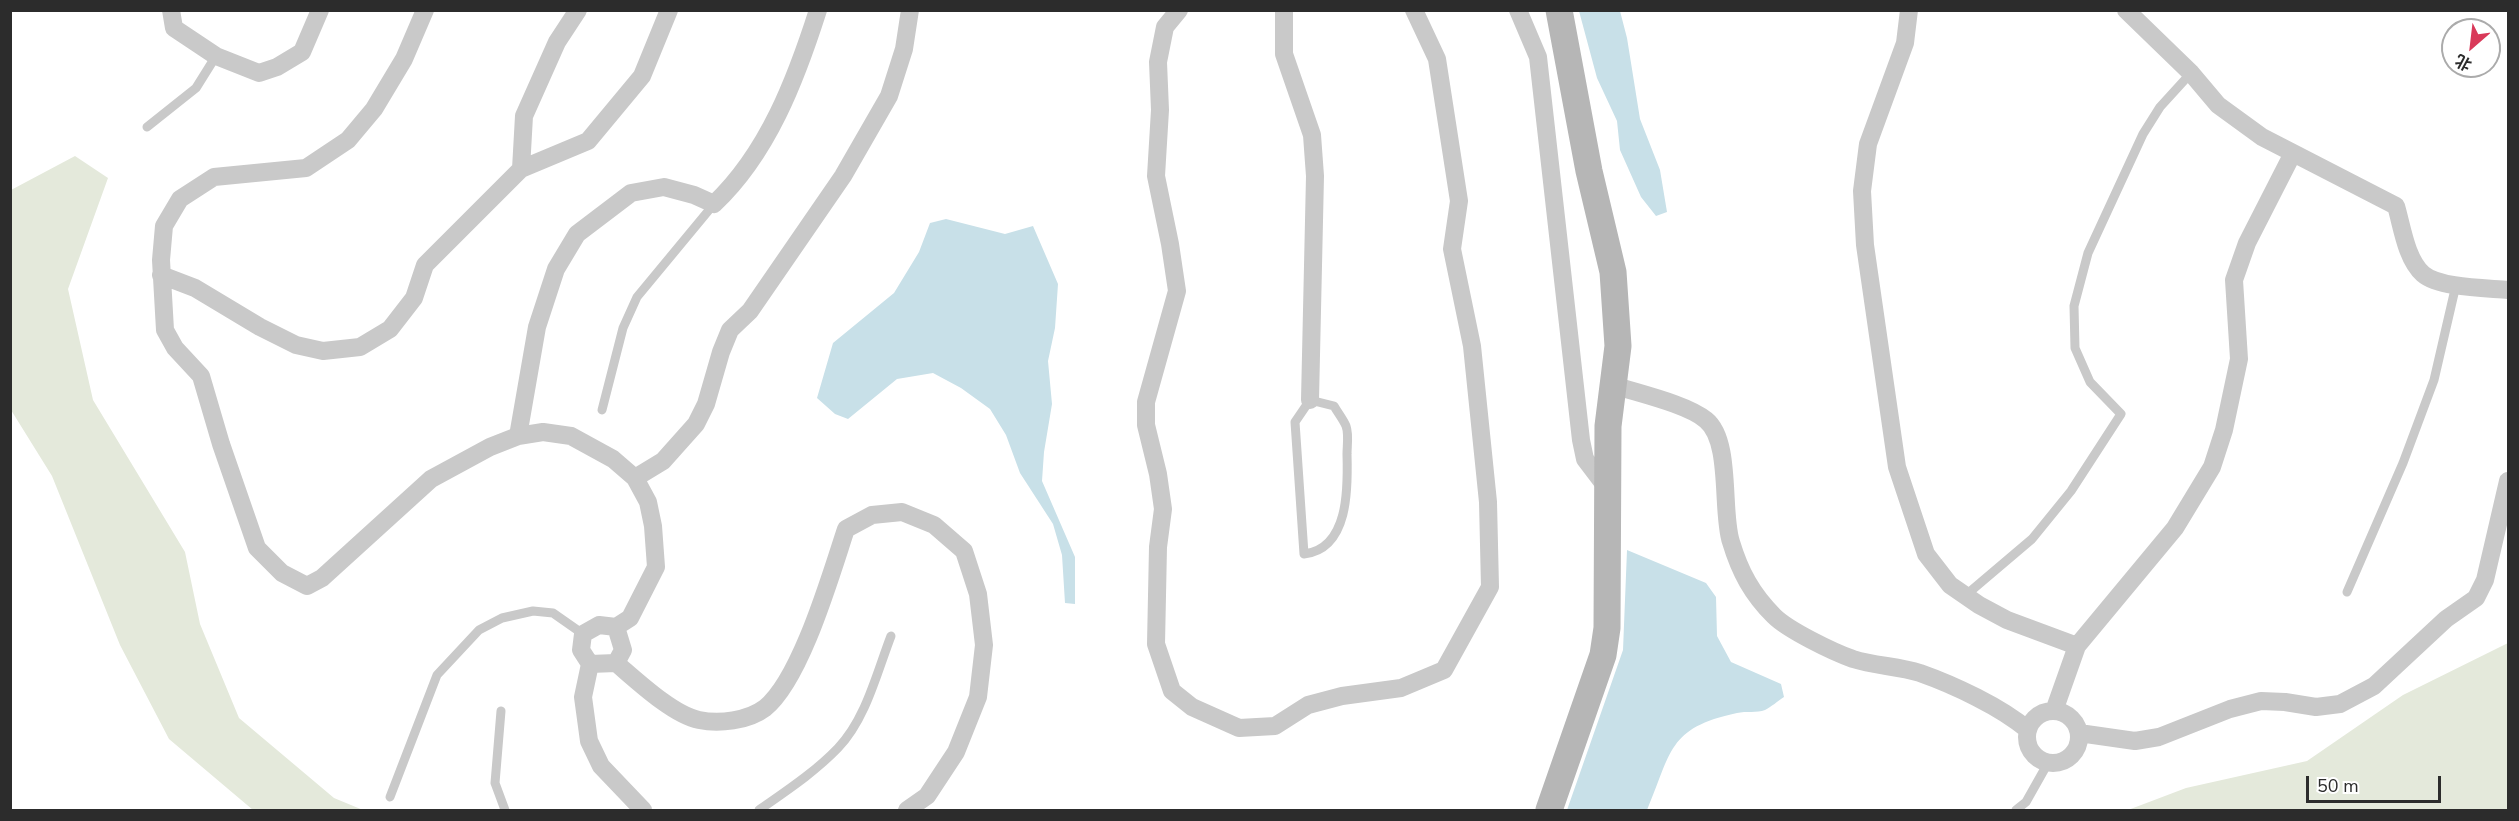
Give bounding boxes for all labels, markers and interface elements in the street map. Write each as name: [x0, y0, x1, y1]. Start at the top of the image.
north arrow: [2441, 18, 2501, 78]
text: 北: [2451, 49, 2476, 76]
scale bar: [2309, 764, 2444, 802]
text: 50 m: [2317, 774, 2359, 798]

